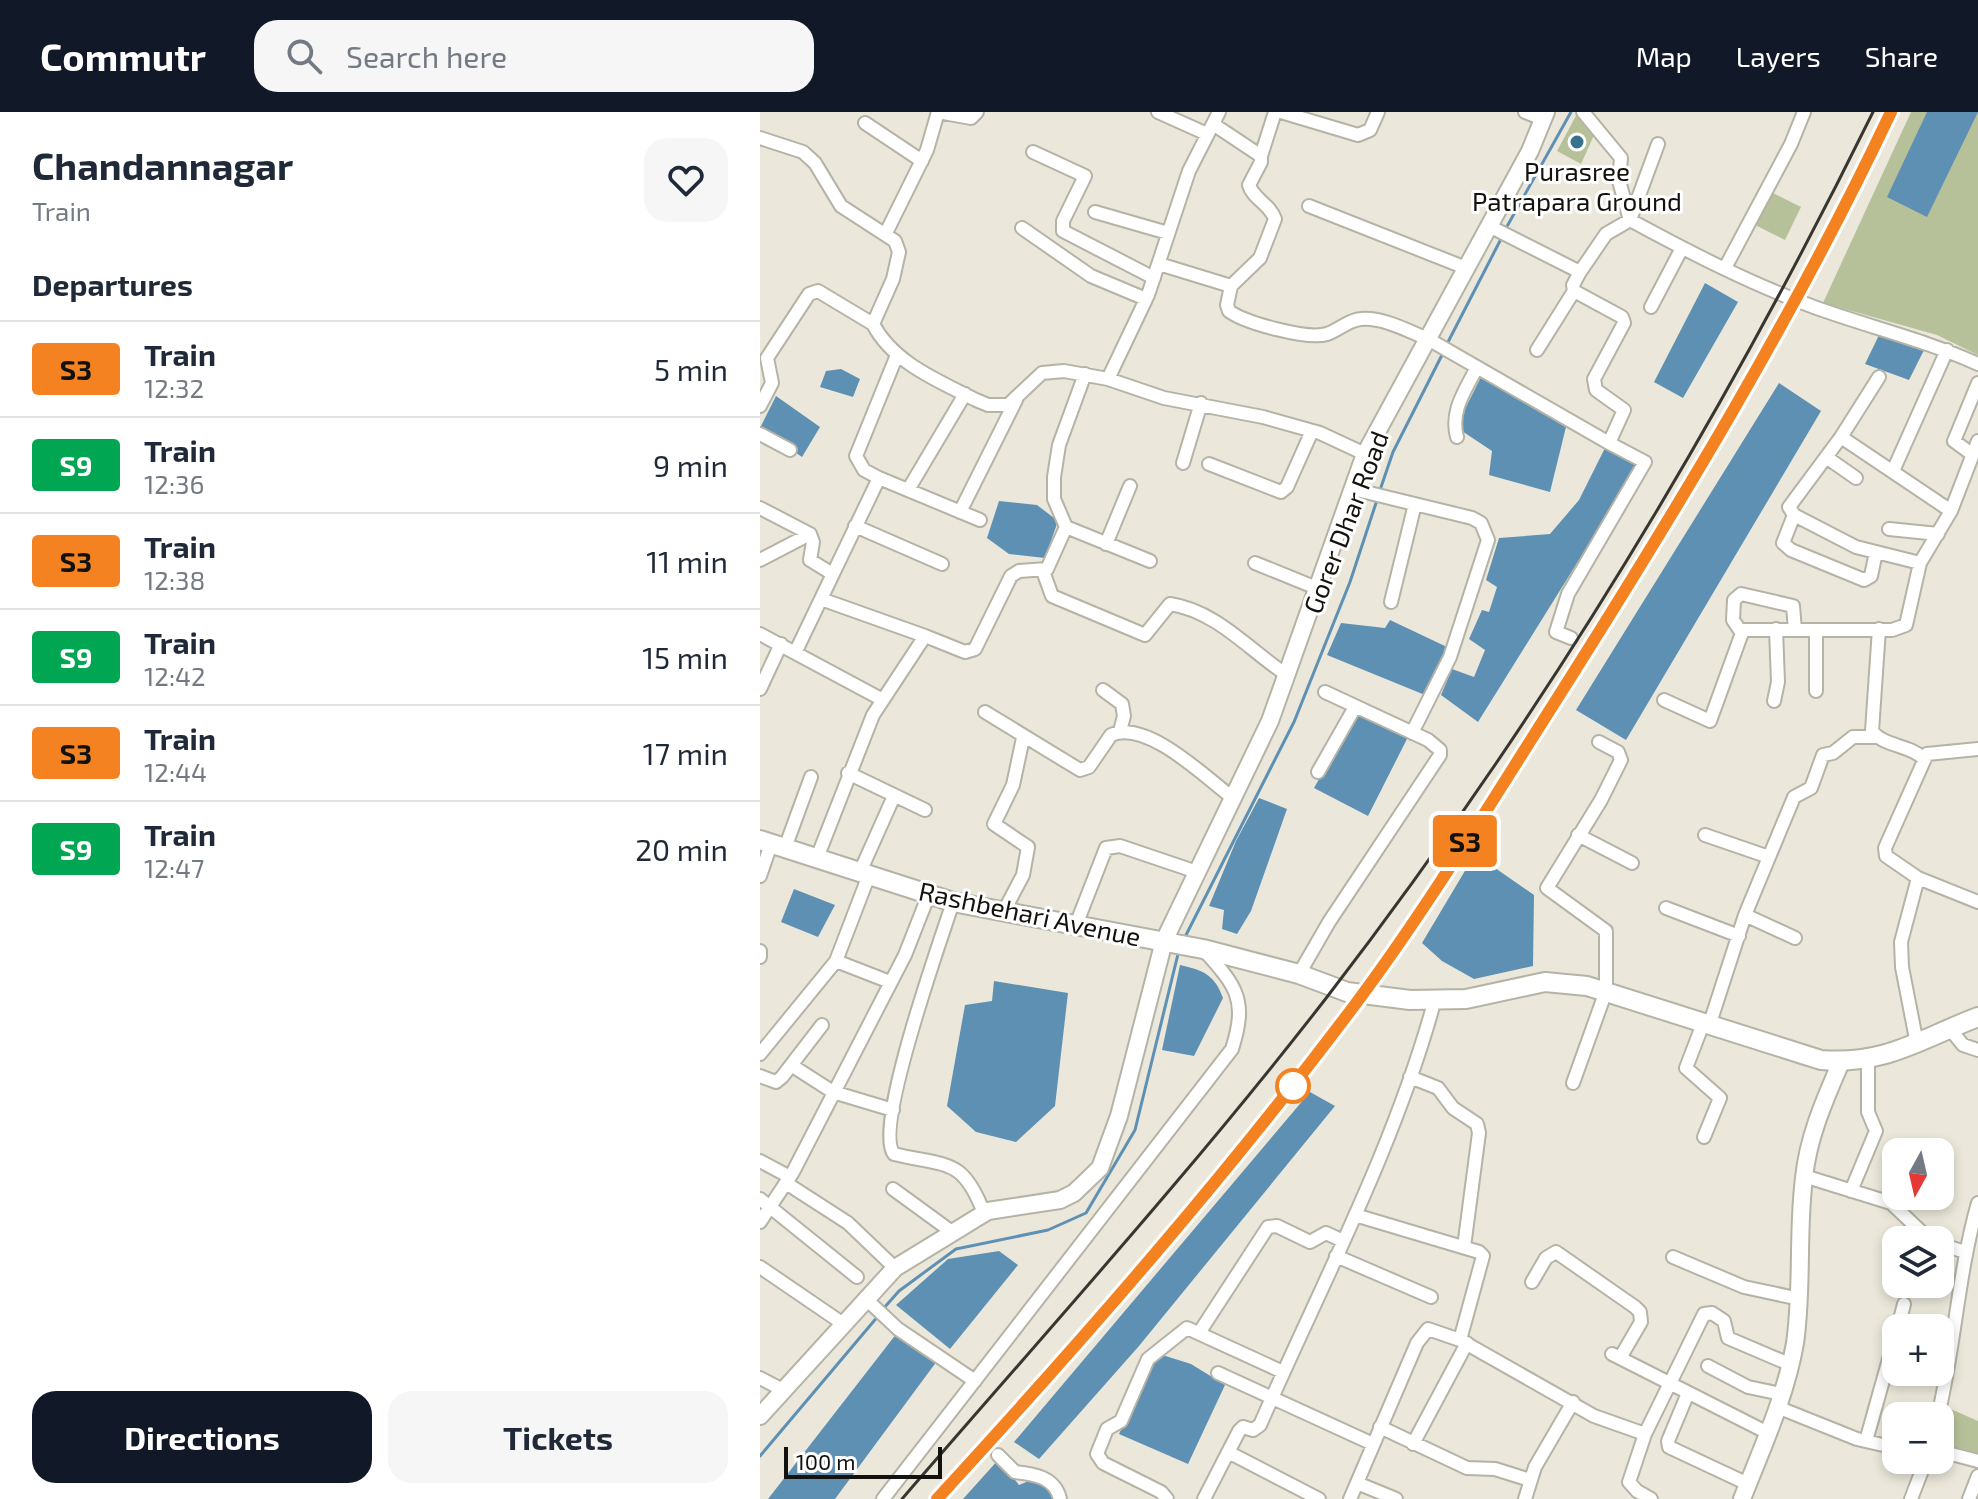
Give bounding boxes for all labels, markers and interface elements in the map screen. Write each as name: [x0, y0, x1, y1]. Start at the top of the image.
search box: [254, 20, 814, 92]
text: Commutr: [40, 33, 206, 79]
icon: search: [282, 34, 326, 78]
text: Search here: [346, 38, 507, 74]
text: Map: [1636, 39, 1692, 73]
text: Layers: [1736, 39, 1821, 73]
text: Share: [1865, 39, 1938, 73]
marker: Purasree Patrapara Ground: [1568, 133, 1586, 151]
button: heart: [644, 138, 728, 222]
text: Chandannagar: [32, 142, 293, 188]
place label: Purasree Patrapara Ground: [1472, 155, 1682, 216]
text: Train: [32, 195, 91, 226]
text: Departures: [32, 266, 193, 302]
text: Train: [144, 336, 216, 372]
text: 5 min: [654, 351, 728, 387]
text: S3: [60, 352, 92, 386]
text: 12:32: [144, 372, 204, 403]
street label: Gorer Dhar Road: [1296, 426, 1394, 618]
text: Train: [144, 432, 216, 468]
text: 9 min: [653, 447, 728, 483]
text: S9: [60, 448, 92, 482]
text: 12:36: [144, 468, 204, 499]
text: Train: [144, 528, 216, 564]
text: 11 min: [646, 543, 728, 579]
text: S3: [60, 544, 92, 578]
text: 12:38: [144, 564, 205, 595]
text: Train: [144, 624, 216, 660]
text: 15 min: [642, 639, 728, 675]
text: S9: [60, 640, 92, 674]
text: 12:42: [144, 660, 206, 691]
text: Train: [144, 720, 216, 756]
text: 17 min: [643, 735, 728, 771]
text: S3: [60, 736, 92, 770]
text: 12:44: [144, 756, 207, 787]
line badge: S3: [1429, 815, 1501, 867]
text: Train: [144, 816, 216, 852]
text: S3: [1449, 824, 1481, 858]
text: 20 min: [635, 831, 728, 867]
text: S9: [60, 832, 92, 866]
text: 12:47: [144, 852, 204, 883]
street label: Rashbehari Avenue: [916, 874, 1144, 952]
unlabelled marker: [1276, 1069, 1310, 1103]
north arrow: [1882, 1138, 1954, 1210]
map controls: [1882, 1138, 1954, 1474]
button: layers: [1882, 1226, 1954, 1298]
button: +: [1882, 1314, 1954, 1386]
button: Directions: [32, 1391, 372, 1483]
button: Tickets: [388, 1391, 728, 1483]
button: −: [1882, 1402, 1954, 1474]
scale bar: [784, 1443, 942, 1479]
text: 100 m: [796, 1448, 855, 1474]

